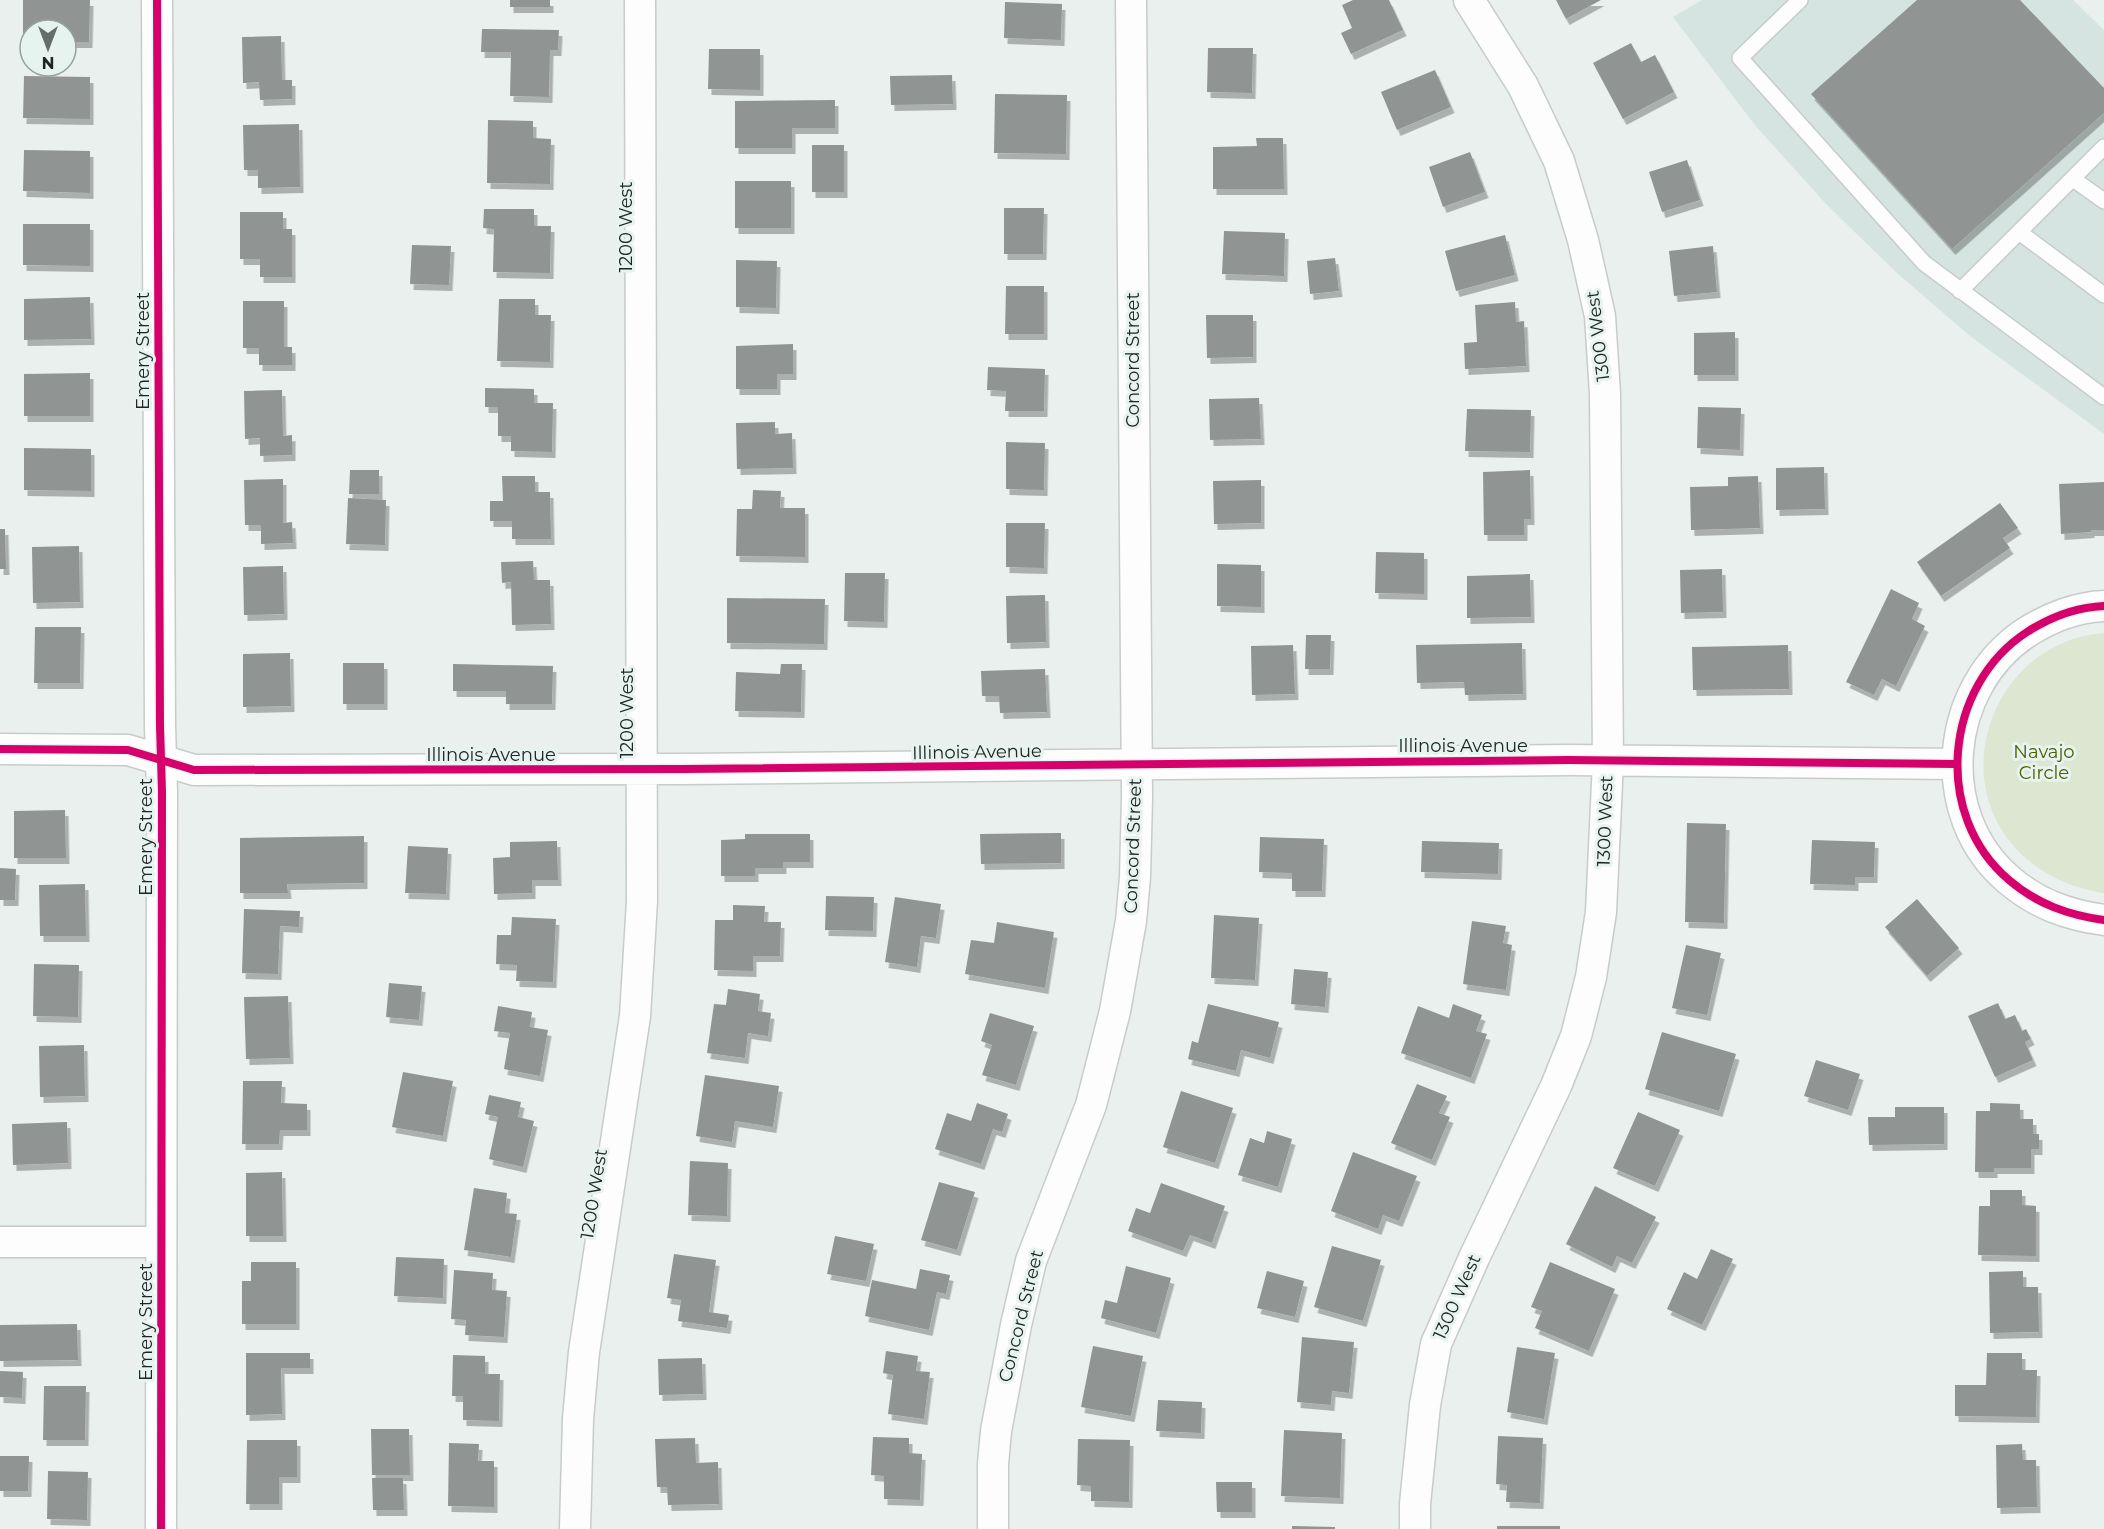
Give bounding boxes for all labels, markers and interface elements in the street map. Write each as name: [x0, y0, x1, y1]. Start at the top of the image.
north arrow: [18, 18, 78, 78]
text: N: [42, 53, 54, 72]
street label: 1200 West: [615, 181, 637, 273]
street label: 1300 West: [1582, 289, 1614, 383]
street label: Emery Street: [132, 292, 154, 410]
street label: Concord Street: [1122, 292, 1144, 428]
street label: 1200 West: [616, 667, 638, 759]
street label: Illinois Avenue: [1398, 735, 1528, 757]
street label: Illinois Avenue: [912, 740, 1042, 764]
park label: Navajo Circle: [2013, 741, 2075, 784]
street label: Illinois Avenue: [426, 744, 556, 766]
street label: 1300 West: [1592, 775, 1618, 867]
street label: Emery Street: [135, 778, 157, 896]
street label: Concord Street: [1120, 778, 1146, 914]
street label: 1200 West: [576, 1147, 612, 1241]
street label: Concord Street: [994, 1248, 1048, 1384]
street label: 1300 West: [1428, 1251, 1486, 1343]
street label: Emery Street: [135, 1263, 157, 1381]

